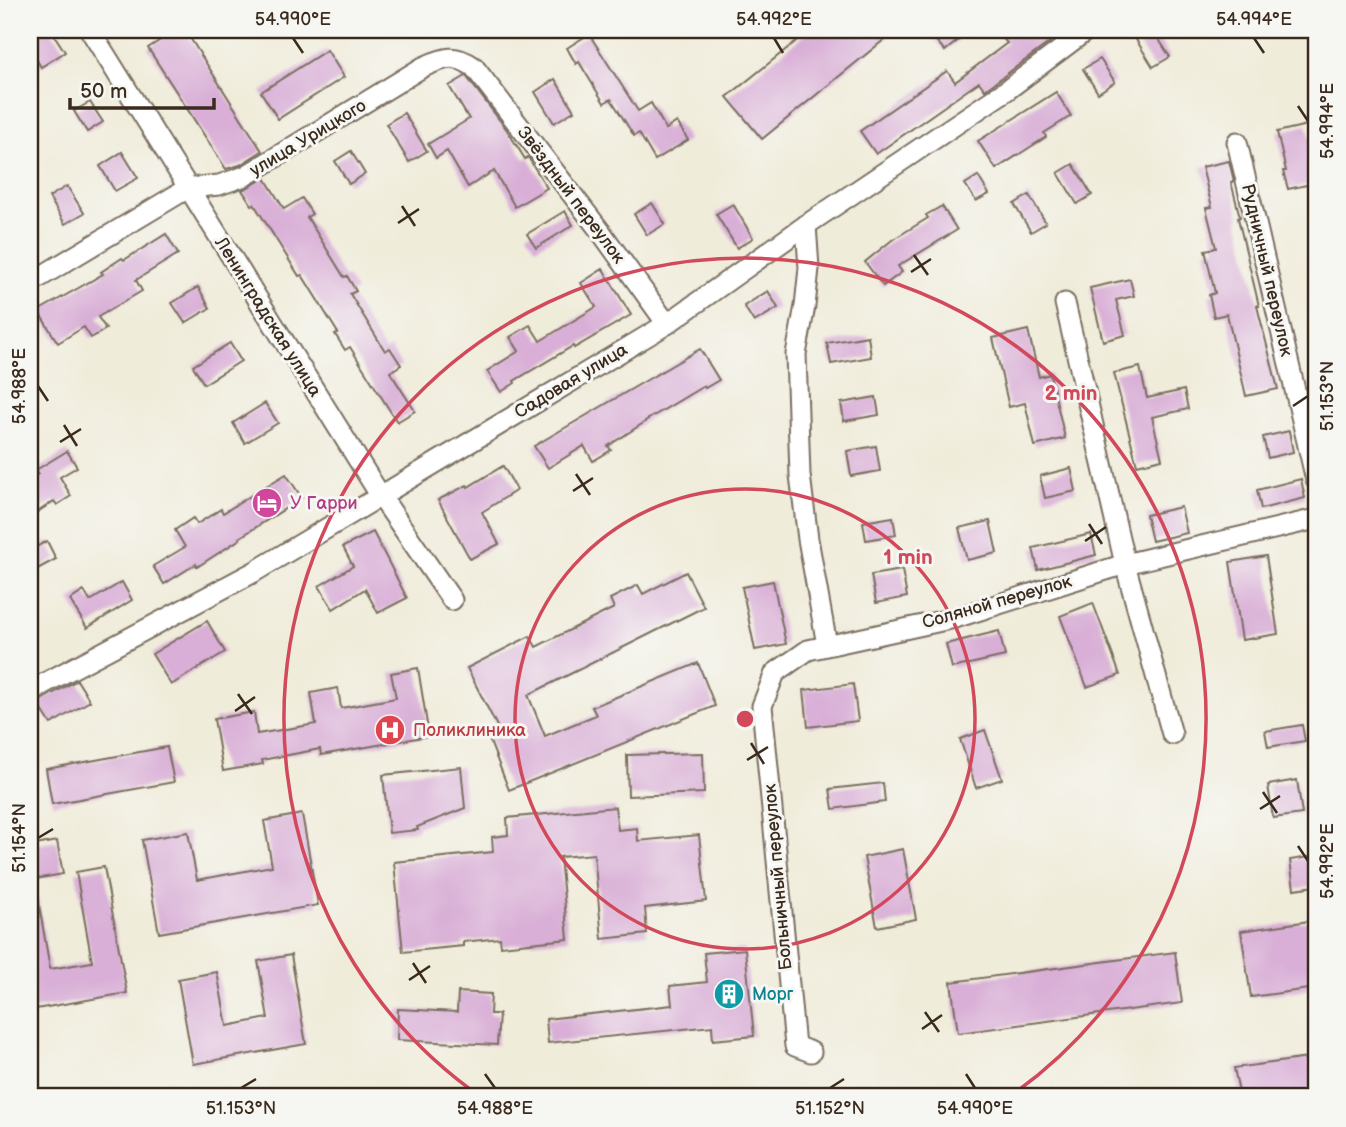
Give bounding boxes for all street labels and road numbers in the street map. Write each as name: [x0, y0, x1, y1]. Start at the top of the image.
street label: улица Урицкого: [246, 95, 370, 181]
street label: Звёздный переулок: [513, 122, 630, 268]
street label: Рудничный переулок: [1237, 182, 1297, 359]
street label: Ленинградская улица: [210, 233, 326, 401]
street label: Садовая улица: [511, 339, 632, 423]
street label: Соляной переулок: [920, 571, 1075, 633]
street label: Больничный переулок: [759, 783, 797, 971]

